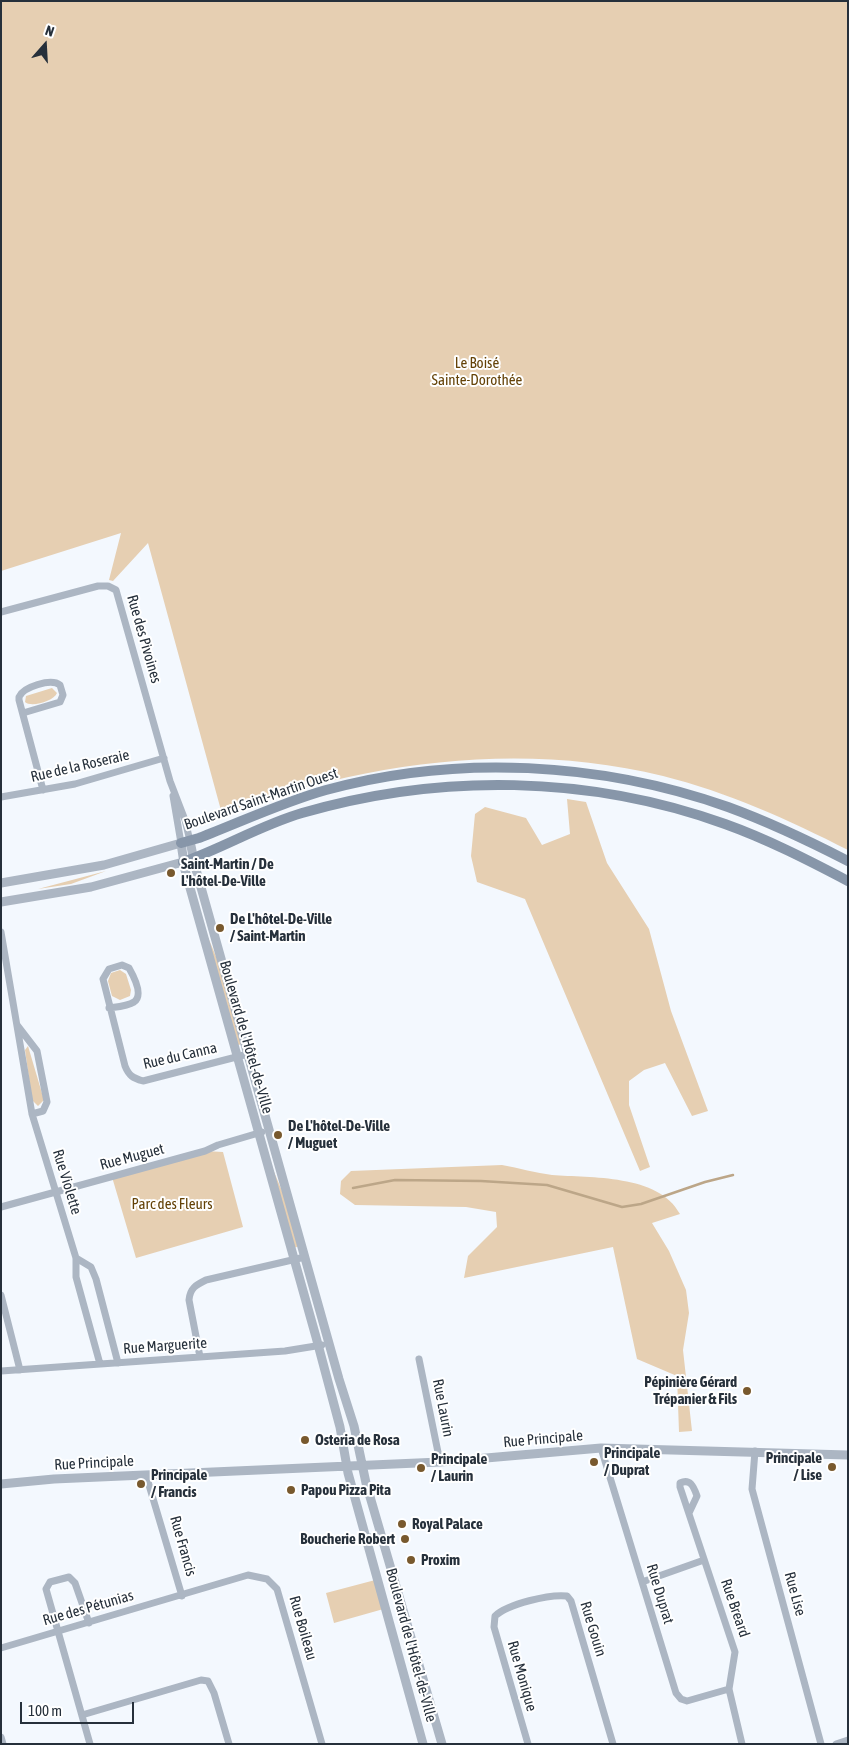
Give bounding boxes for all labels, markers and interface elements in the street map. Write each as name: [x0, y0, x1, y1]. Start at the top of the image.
north arrow: [20, 20, 70, 70]
text: N: [43, 22, 56, 40]
park label: Le Boisé Sainte-Dorothée: [432, 354, 522, 389]
street label: Rue des Pivoines: [123, 593, 165, 685]
street label: Rue de la Roseraie: [29, 746, 131, 786]
street label: Boulevard Saint-Martin Ouest: [182, 764, 340, 834]
place label: Saint-Martin / De L'hôtel-De-Ville: [181, 855, 274, 890]
marker: Saint-Martin / De L'hôtel-De-Ville: [165, 867, 177, 879]
place label: De L'hôtel-De-Ville / Saint-Martin: [230, 910, 332, 945]
marker: De L'hôtel-De-Ville / Saint-Martin: [214, 922, 226, 934]
street label: Boulevard de l'Hôtel-de-Ville: [216, 958, 276, 1116]
street label: Rue du Canna: [141, 1039, 219, 1073]
place label: De L'hôtel-De-Ville / Muguet: [288, 1117, 390, 1152]
marker: De L'hôtel-De-Ville / Muguet: [272, 1129, 284, 1141]
street label: Rue Muguet: [98, 1140, 166, 1174]
street label: Rue Violette: [49, 1147, 85, 1217]
park label: Parc des Fleurs: [132, 1195, 212, 1213]
street label: Rue Marguerite: [122, 1334, 208, 1358]
place label: Pépinière Gérard Trépanier & Fils: [644, 1373, 737, 1408]
street label: Rue Laurin: [429, 1377, 457, 1439]
marker: Pépinière Gérard Trépanier & Fils: [741, 1385, 753, 1397]
street label: Rue Principale: [502, 1427, 584, 1451]
place label: Osteria de Rosa: [315, 1431, 400, 1449]
marker: Osteria de Rosa: [299, 1434, 311, 1446]
place label: Principale / Duprat: [604, 1444, 660, 1479]
place label: Principale / Lise: [766, 1449, 822, 1484]
place label: Principale / Laurin: [431, 1450, 487, 1485]
street label: Rue Principale: [54, 1452, 134, 1474]
marker: Principale / Duprat: [588, 1456, 600, 1468]
marker: Principale / Lise: [826, 1461, 838, 1473]
marker: Principale / Laurin: [415, 1462, 427, 1474]
place label: Principale / Francis: [151, 1466, 207, 1501]
marker: Principale / Francis: [135, 1478, 147, 1490]
place label: Papou Pizza Pita: [301, 1481, 391, 1499]
marker: Papou Pizza Pita: [285, 1484, 297, 1496]
street label: Rue Francis: [166, 1514, 200, 1578]
place label: Royal Palace: [412, 1515, 483, 1533]
marker: Royal Palace: [396, 1518, 408, 1530]
place label: Boucherie Robert: [300, 1530, 395, 1548]
marker: Boucherie Robert: [399, 1533, 411, 1545]
place label: Proxim: [421, 1551, 460, 1569]
marker: Proxim: [405, 1554, 417, 1566]
street label: Rue Duprat: [642, 1562, 678, 1626]
street label: Boulevard de l'Hôtel-de-Ville: [382, 1566, 440, 1724]
street label: Rue Lise: [780, 1570, 810, 1618]
street label: Rue Breard: [717, 1576, 753, 1640]
street label: Rue des Pétunias: [41, 1586, 135, 1630]
street label: Rue Boileau: [285, 1594, 321, 1662]
street label: Rue Gouin: [576, 1599, 610, 1659]
street label: Rue Monique: [503, 1639, 541, 1713]
scale bar: [22, 1692, 136, 1724]
text: 100 m: [28, 1702, 62, 1719]

